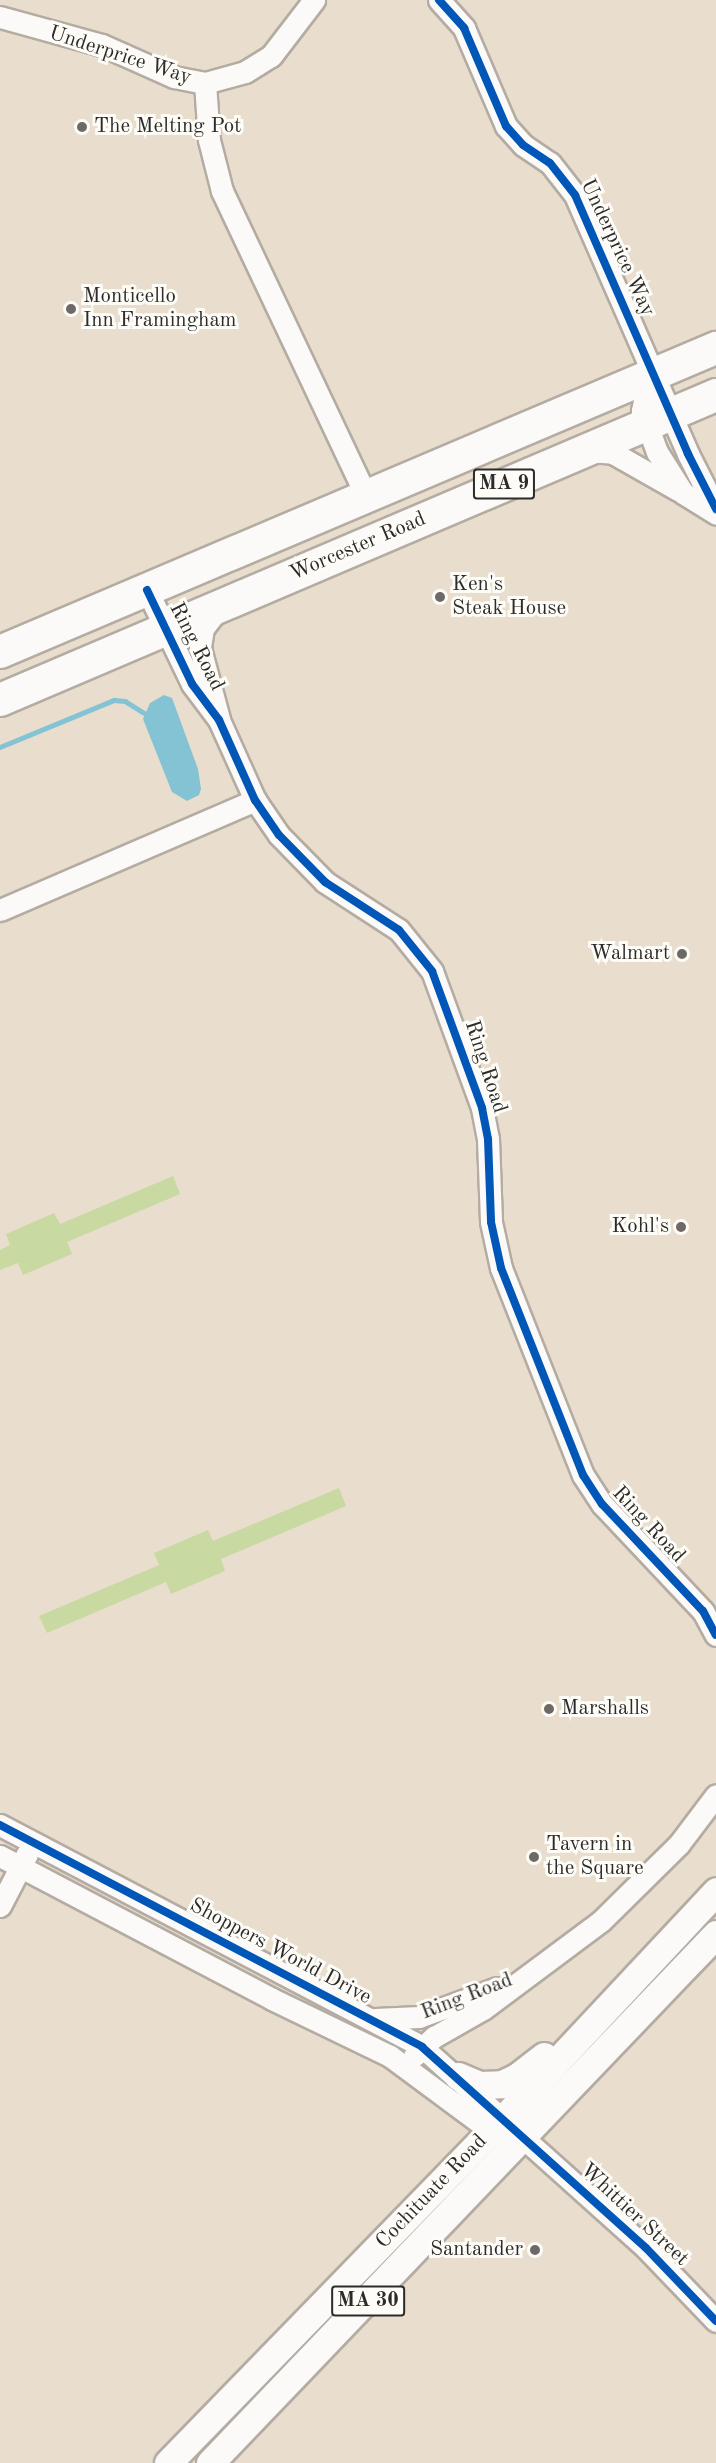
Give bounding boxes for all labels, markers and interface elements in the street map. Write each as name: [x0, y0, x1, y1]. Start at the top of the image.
street label: Underprice Way: [45, 21, 195, 91]
place label: The Melting Pot: [94, 114, 241, 140]
marker: The Melting Pot: [75, 120, 89, 134]
street label: Underprice Way: [574, 175, 660, 321]
place label: Monticello Inn Framingham: [83, 284, 237, 334]
marker: Monticello Inn Framingham: [64, 302, 78, 316]
road number: MA 9: [472, 467, 536, 501]
street label: Worcester Road: [286, 507, 430, 587]
place label: Ken's Steak House: [452, 572, 566, 622]
marker: Ken's Steak House: [433, 590, 447, 604]
street label: Ring Road: [163, 598, 229, 696]
place label: Walmart: [590, 941, 670, 967]
marker: Walmart: [675, 947, 689, 961]
street label: Ring Road: [458, 1017, 512, 1117]
place label: Kohl's: [611, 1214, 669, 1240]
marker: Kohl's: [674, 1220, 688, 1234]
street label: Ring Road: [606, 1481, 690, 1569]
place label: Marshalls: [561, 1696, 649, 1722]
marker: Marshalls: [542, 1702, 556, 1716]
place label: Tavern in the Square: [546, 1832, 644, 1882]
marker: Tavern in the Square: [527, 1850, 541, 1864]
street label: Shoppers World Drive: [185, 1893, 375, 2011]
street label: Ring Road: [418, 1968, 516, 2026]
street label: Cochituate Road: [371, 2130, 493, 2254]
street label: Whittier Street: [574, 2158, 694, 2272]
place label: Santander: [430, 2237, 523, 2263]
marker: Santander: [528, 2243, 542, 2257]
road number: MA 30: [330, 2284, 406, 2318]

